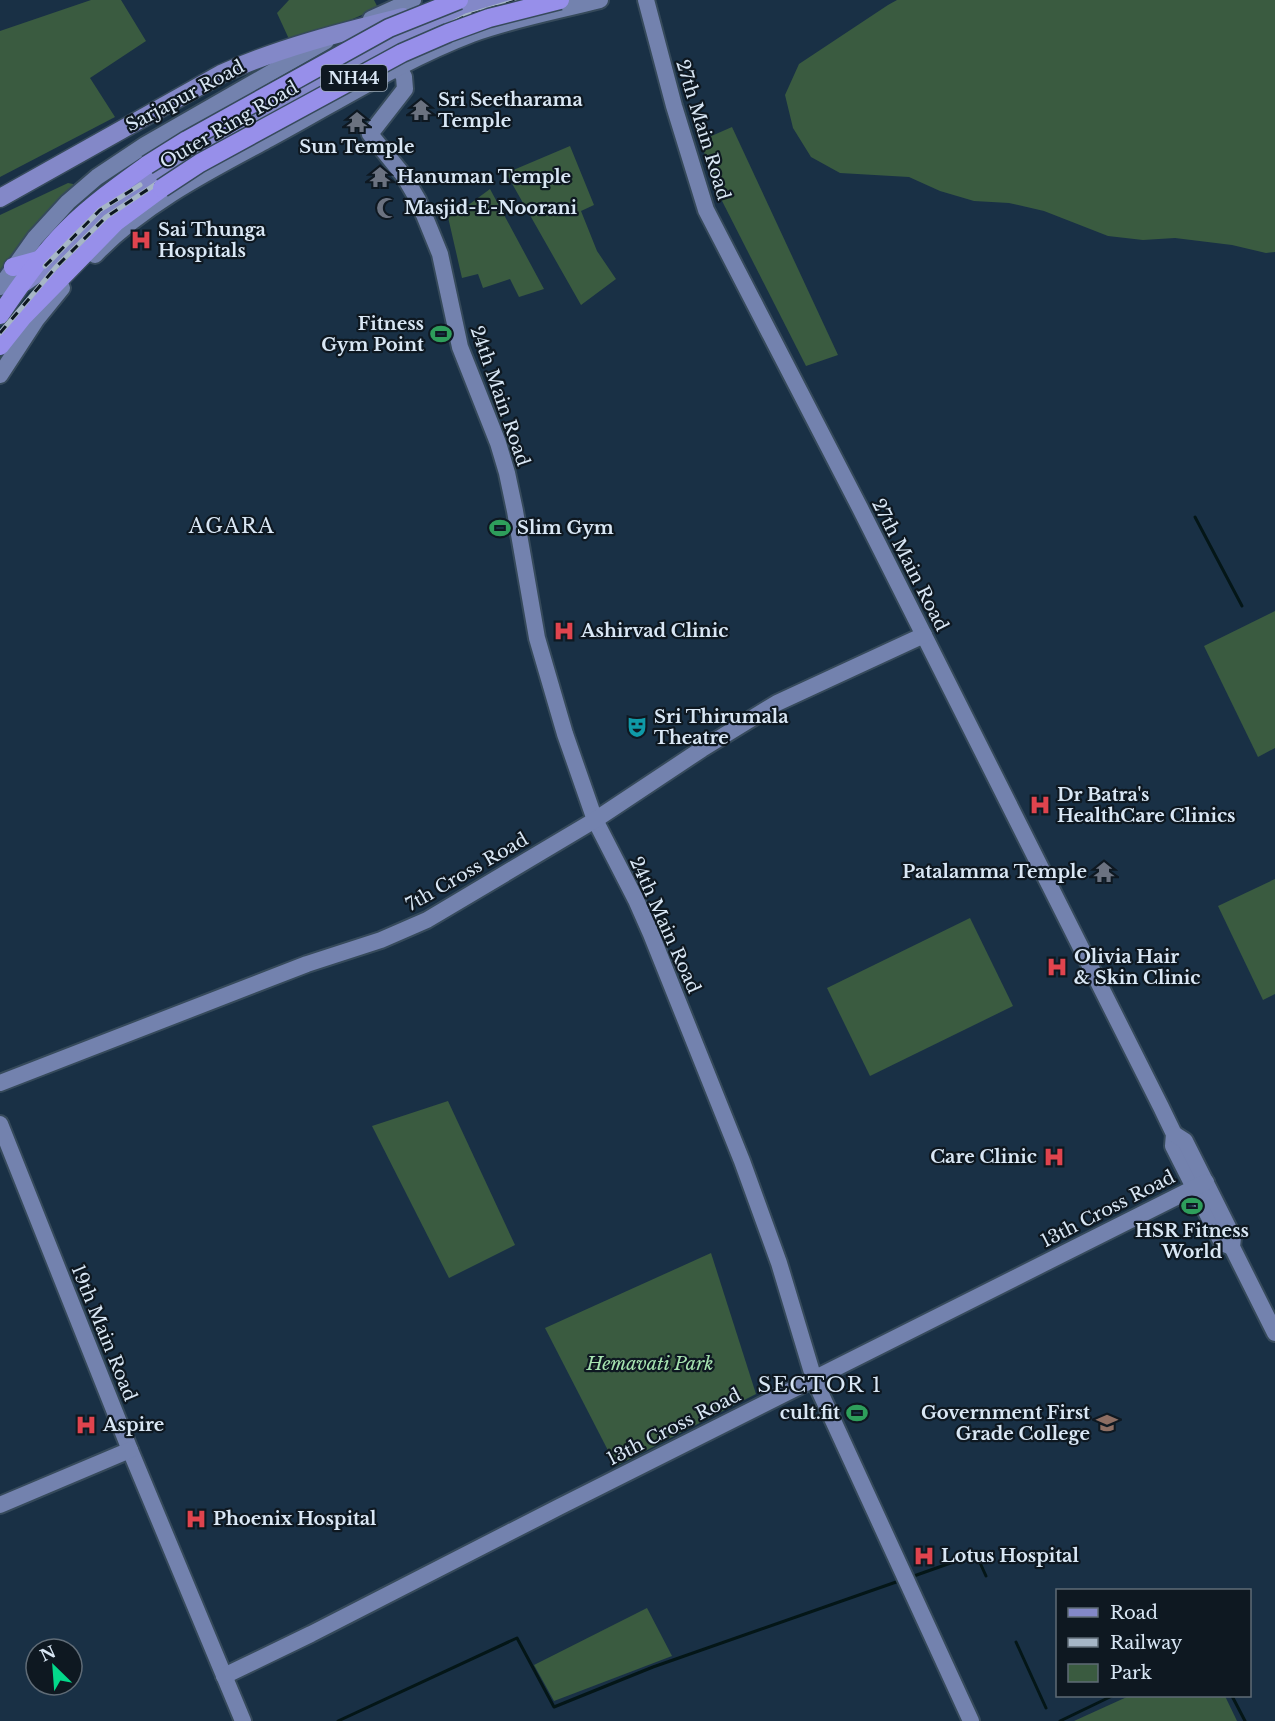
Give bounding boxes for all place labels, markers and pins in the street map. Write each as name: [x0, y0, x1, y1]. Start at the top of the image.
place label: Sri Seetharama Temple: [438, 89, 583, 132]
temple icon: Sri Seetharama Temple: [409, 98, 433, 122]
temple icon: Sun Temple: [345, 110, 369, 134]
place label: Sun Temple: [299, 136, 415, 158]
temple icon: Hanuman Temple: [368, 165, 392, 189]
place label: Hanuman Temple: [397, 166, 571, 188]
mosque icon: Masjid-E-Noorani: [375, 196, 399, 220]
place label: Masjid-E-Noorani: [404, 197, 578, 219]
place label: Sai Thunga Hospitals: [158, 219, 267, 262]
hospital icon: Sai Thunga Hospitals: [129, 228, 153, 252]
place label: Fitness Gym Point: [321, 313, 424, 356]
sports icon: Fitness Gym Point: [429, 322, 453, 346]
sports icon: Slim Gym: [488, 516, 512, 540]
place label: Slim Gym: [517, 517, 614, 539]
hospital icon: Ashirvad Clinic: [552, 619, 576, 643]
place label: Ashirvad Clinic: [580, 620, 728, 642]
place label: Sri Thirumala Theatre: [654, 706, 789, 749]
theatre icon: Sri Thirumala Theatre: [625, 715, 649, 739]
place label: Dr Batra's HealthCare Clinics: [1057, 784, 1236, 827]
hospital icon: Dr Batra's HealthCare Clinics: [1028, 793, 1052, 817]
temple icon: Patalamma Temple: [1092, 860, 1116, 884]
place label: Patalamma Temple: [902, 861, 1087, 883]
place label: Olivia Hair & Skin Clinic: [1074, 946, 1201, 989]
hospital icon: Olivia Hair & Skin Clinic: [1045, 955, 1069, 979]
hospital icon: Care Clinic: [1042, 1145, 1066, 1169]
place label: Care Clinic: [930, 1146, 1037, 1168]
sports icon: HSR Fitness World: [1180, 1194, 1204, 1218]
place label: HSR Fitness World: [1135, 1220, 1249, 1263]
sports icon: cult.fit: [845, 1401, 869, 1425]
place label: cult.fit: [780, 1402, 840, 1424]
place label: Government First Grade College: [921, 1402, 1090, 1445]
school or university icon: Government First Grade College: [1095, 1411, 1119, 1435]
hospital icon: Aspire: [74, 1413, 98, 1437]
place label: Aspire: [102, 1414, 164, 1436]
hospital icon: Phoenix Hospital: [184, 1507, 208, 1531]
place label: Phoenix Hospital: [213, 1508, 377, 1530]
hospital icon: Lotus Hospital: [912, 1544, 936, 1568]
place label: Lotus Hospital: [941, 1545, 1079, 1567]

